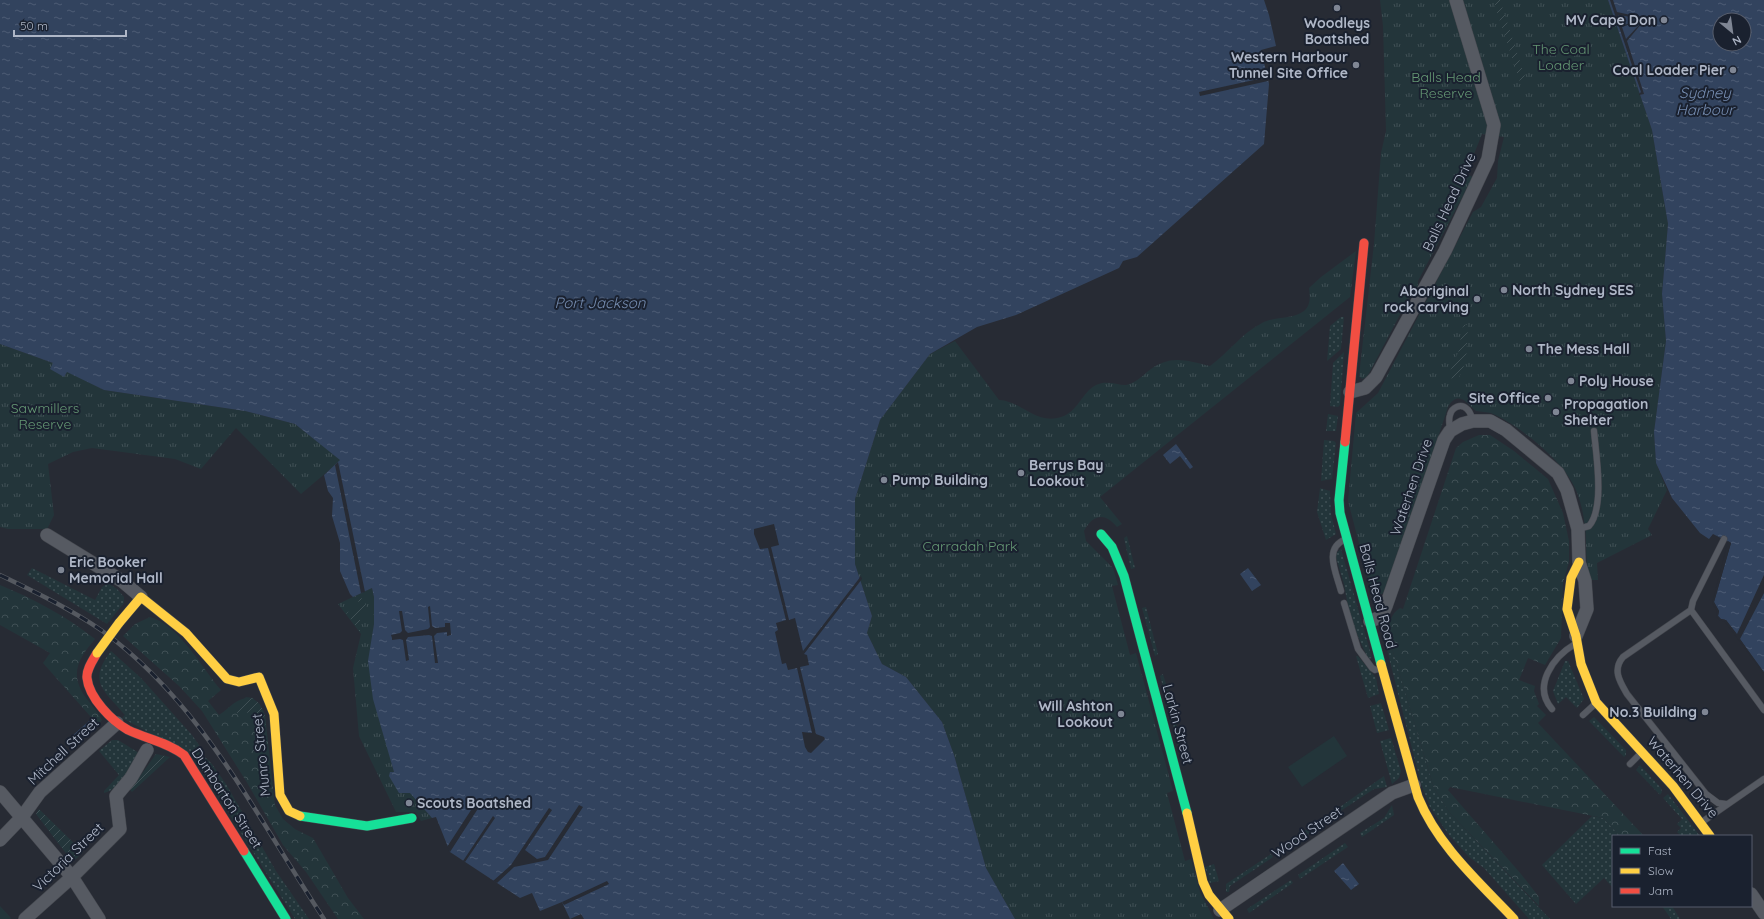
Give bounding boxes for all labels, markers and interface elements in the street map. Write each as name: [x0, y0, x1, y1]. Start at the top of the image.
marker: Woodleys Boatshed: [1332, 3, 1342, 13]
place label: MV Cape Don: [1565, 11, 1656, 29]
scale bar: [14, 12, 126, 38]
north arrow: [1712, 12, 1752, 52]
place label: Woodleys Boatshed: [1304, 14, 1370, 48]
marker: MV Cape Don: [1659, 15, 1669, 25]
text: 50 m: [20, 18, 48, 33]
text: N: [1730, 33, 1744, 49]
park label: The Coal Loader: [1532, 40, 1590, 74]
place label: Western Harbour Tunnel Site Office: [1229, 48, 1348, 82]
marker: Western Harbour Tunnel Site Office: [1351, 60, 1361, 70]
place label: Coal Loader Pier: [1612, 61, 1725, 79]
marker: Coal Loader Pier: [1728, 65, 1738, 75]
park label: Balls Head Reserve: [1411, 68, 1481, 102]
water label: Sydney Harbour: [1676, 83, 1736, 119]
street label: Balls Head Drive: [1418, 150, 1480, 254]
place label: North Sydney SES: [1512, 281, 1634, 299]
place label: Aboriginal rock carving: [1384, 282, 1469, 316]
marker: North Sydney SES: [1499, 285, 1509, 295]
water label: Port Jackson: [555, 293, 646, 312]
marker: Aboriginal rock carving: [1472, 294, 1482, 304]
place label: The Mess Hall: [1537, 340, 1630, 358]
marker: The Mess Hall: [1524, 344, 1534, 354]
place label: Poly House: [1579, 372, 1654, 390]
marker: Poly House: [1566, 376, 1576, 386]
place label: Site Office: [1469, 389, 1540, 407]
marker: Site Office: [1543, 393, 1553, 403]
place label: Propagation Shelter: [1564, 395, 1648, 429]
park label: Sawmillers Reserve: [11, 399, 79, 433]
marker: Propagation Shelter: [1551, 407, 1561, 417]
street label: Waterhen Drive: [1386, 436, 1436, 538]
place label: Berrys Bay Lookout: [1029, 456, 1104, 490]
marker: Berrys Bay Lookout: [1016, 468, 1026, 478]
place label: Pump Building: [892, 471, 988, 489]
marker: Pump Building: [879, 475, 889, 485]
park label: Carradah Park: [922, 537, 1018, 555]
street label: Balls Head Road: [1355, 542, 1401, 650]
place label: Eric Booker Memorial Hall: [69, 553, 163, 587]
marker: Eric Booker Memorial Hall: [56, 565, 66, 575]
street label: Larkin Street: [1159, 682, 1197, 766]
place label: Will Ashton Lookout: [1038, 697, 1113, 731]
place label: No.3 Building: [1609, 703, 1697, 721]
marker: No.3 Building: [1700, 707, 1710, 717]
marker: Will Ashton Lookout: [1116, 709, 1126, 719]
street label: Munro Street: [248, 712, 274, 797]
street label: Mitchell Street: [24, 713, 103, 789]
street label: Waterhen Drive: [1644, 732, 1723, 822]
street label: Dumbarton Street: [188, 744, 266, 852]
place label: Scouts Boatshed: [417, 794, 531, 812]
marker: Scouts Boatshed: [404, 798, 414, 808]
street label: Wood Street: [1268, 802, 1346, 862]
street label: Victoria Street: [29, 819, 107, 895]
legend: [1612, 835, 1752, 907]
text: Fast: [1648, 843, 1672, 858]
text: Slow: [1648, 863, 1674, 878]
text: Jam: [1648, 883, 1673, 898]

